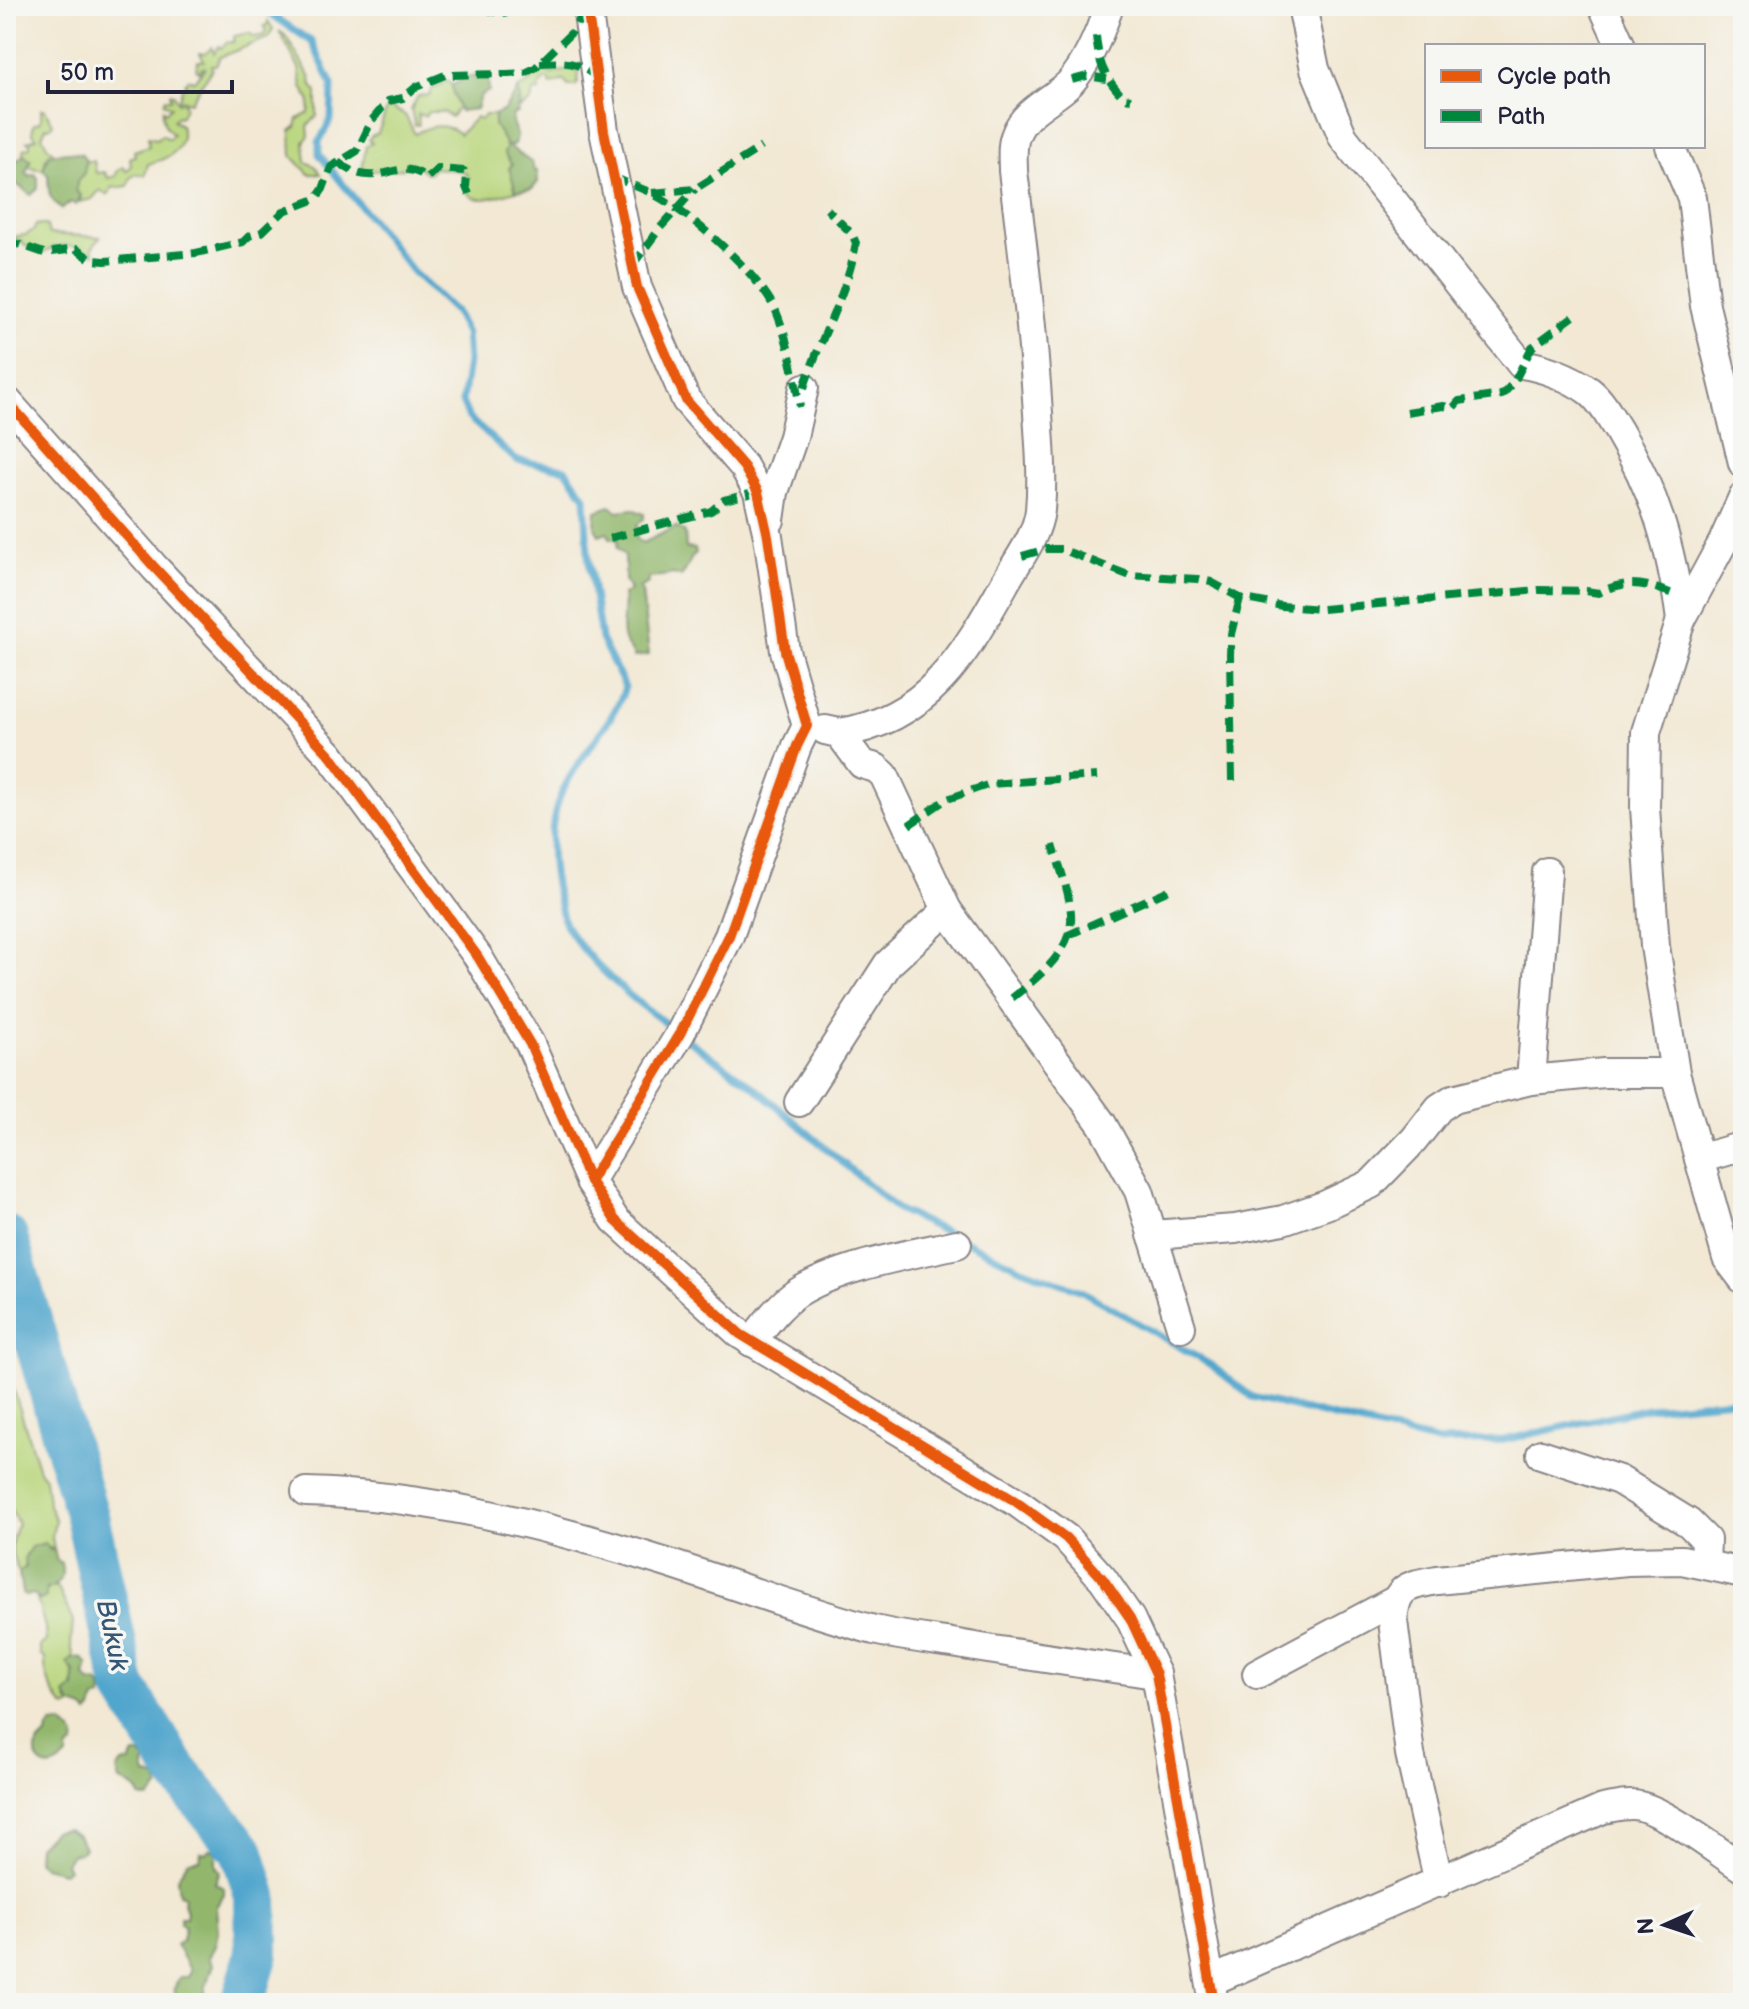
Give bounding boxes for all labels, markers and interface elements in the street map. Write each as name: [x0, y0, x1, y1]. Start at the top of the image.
scale bar: [48, 44, 232, 94]
legend: [1425, 44, 1705, 148]
text: 50 m: [60, 58, 114, 87]
text: Cycle path: [1497, 62, 1611, 91]
text: Path: [1497, 102, 1545, 131]
water label: Bukuk: [89, 1597, 134, 1675]
north arrow: [1625, 1885, 1705, 1965]
text: N: [1633, 1917, 1660, 1935]

